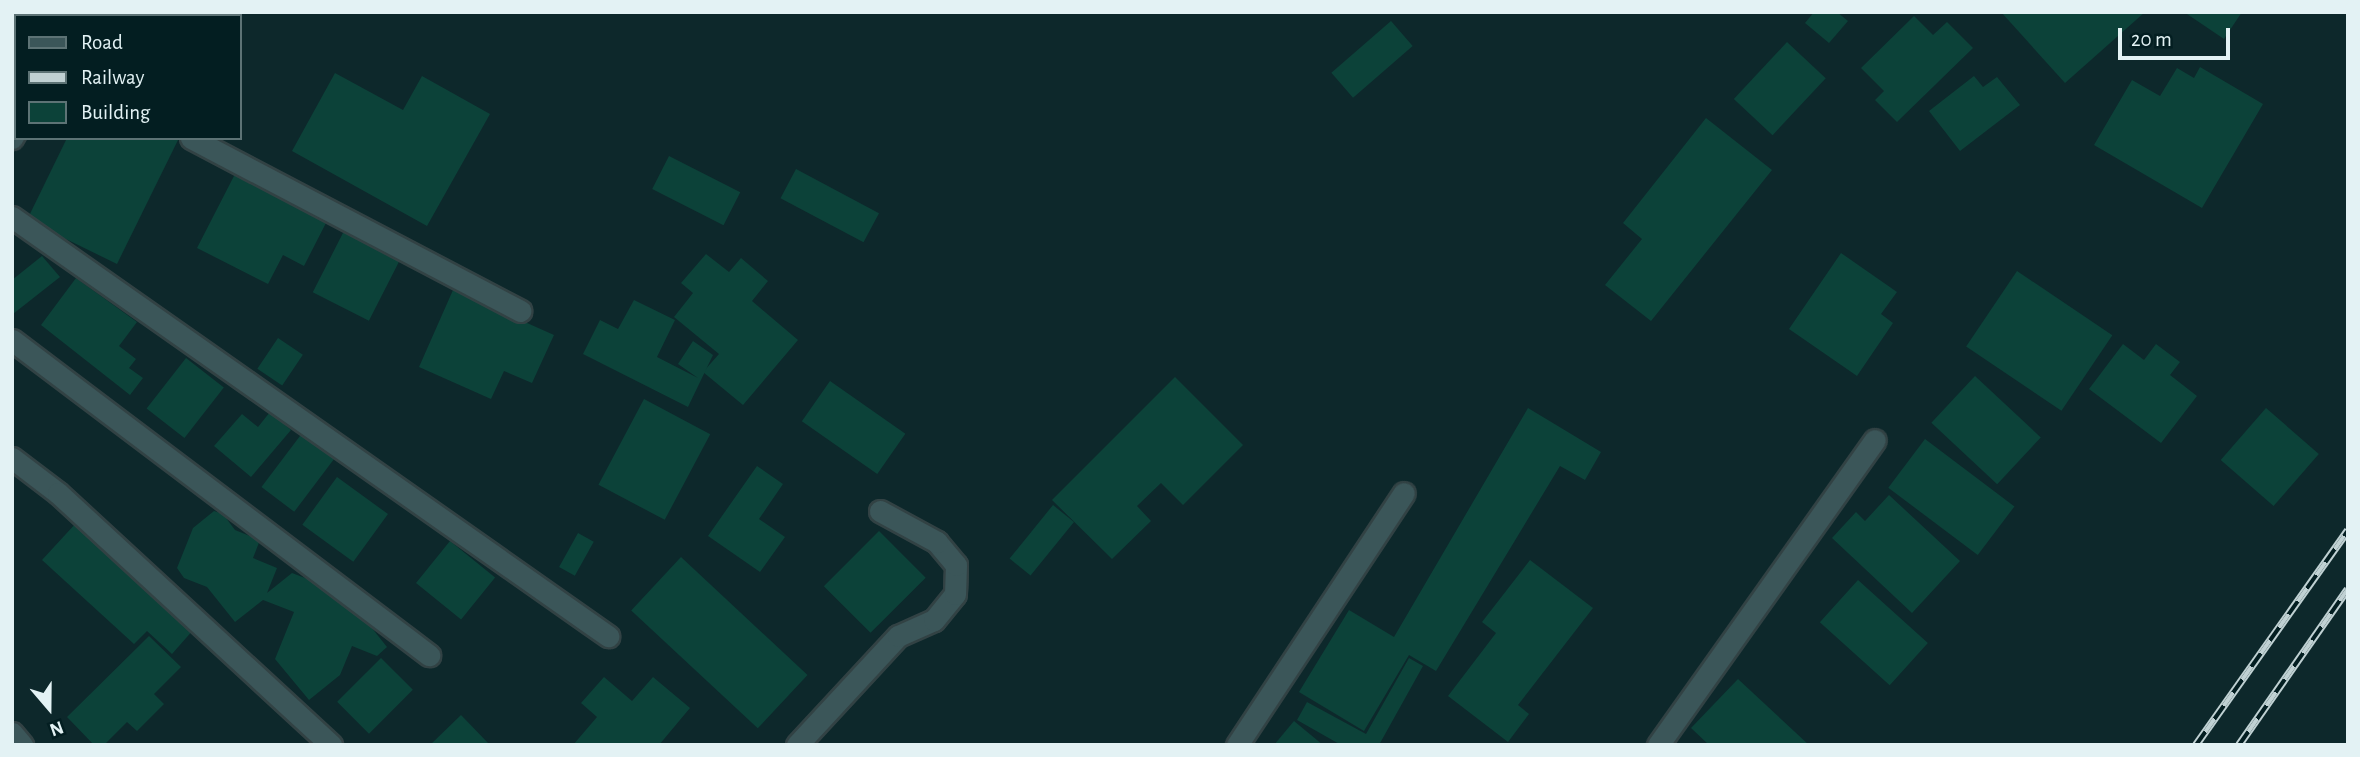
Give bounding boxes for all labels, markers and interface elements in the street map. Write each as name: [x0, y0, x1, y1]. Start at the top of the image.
legend: [14, 14, 242, 140]
scale bar: [2122, 14, 2234, 58]
text: 20 m: [2131, 29, 2172, 50]
text: Road: [81, 32, 123, 53]
text: Railway: [81, 67, 144, 88]
text: Building: [81, 102, 150, 123]
north arrow: [14, 673, 84, 743]
text: N: [47, 717, 66, 739]

